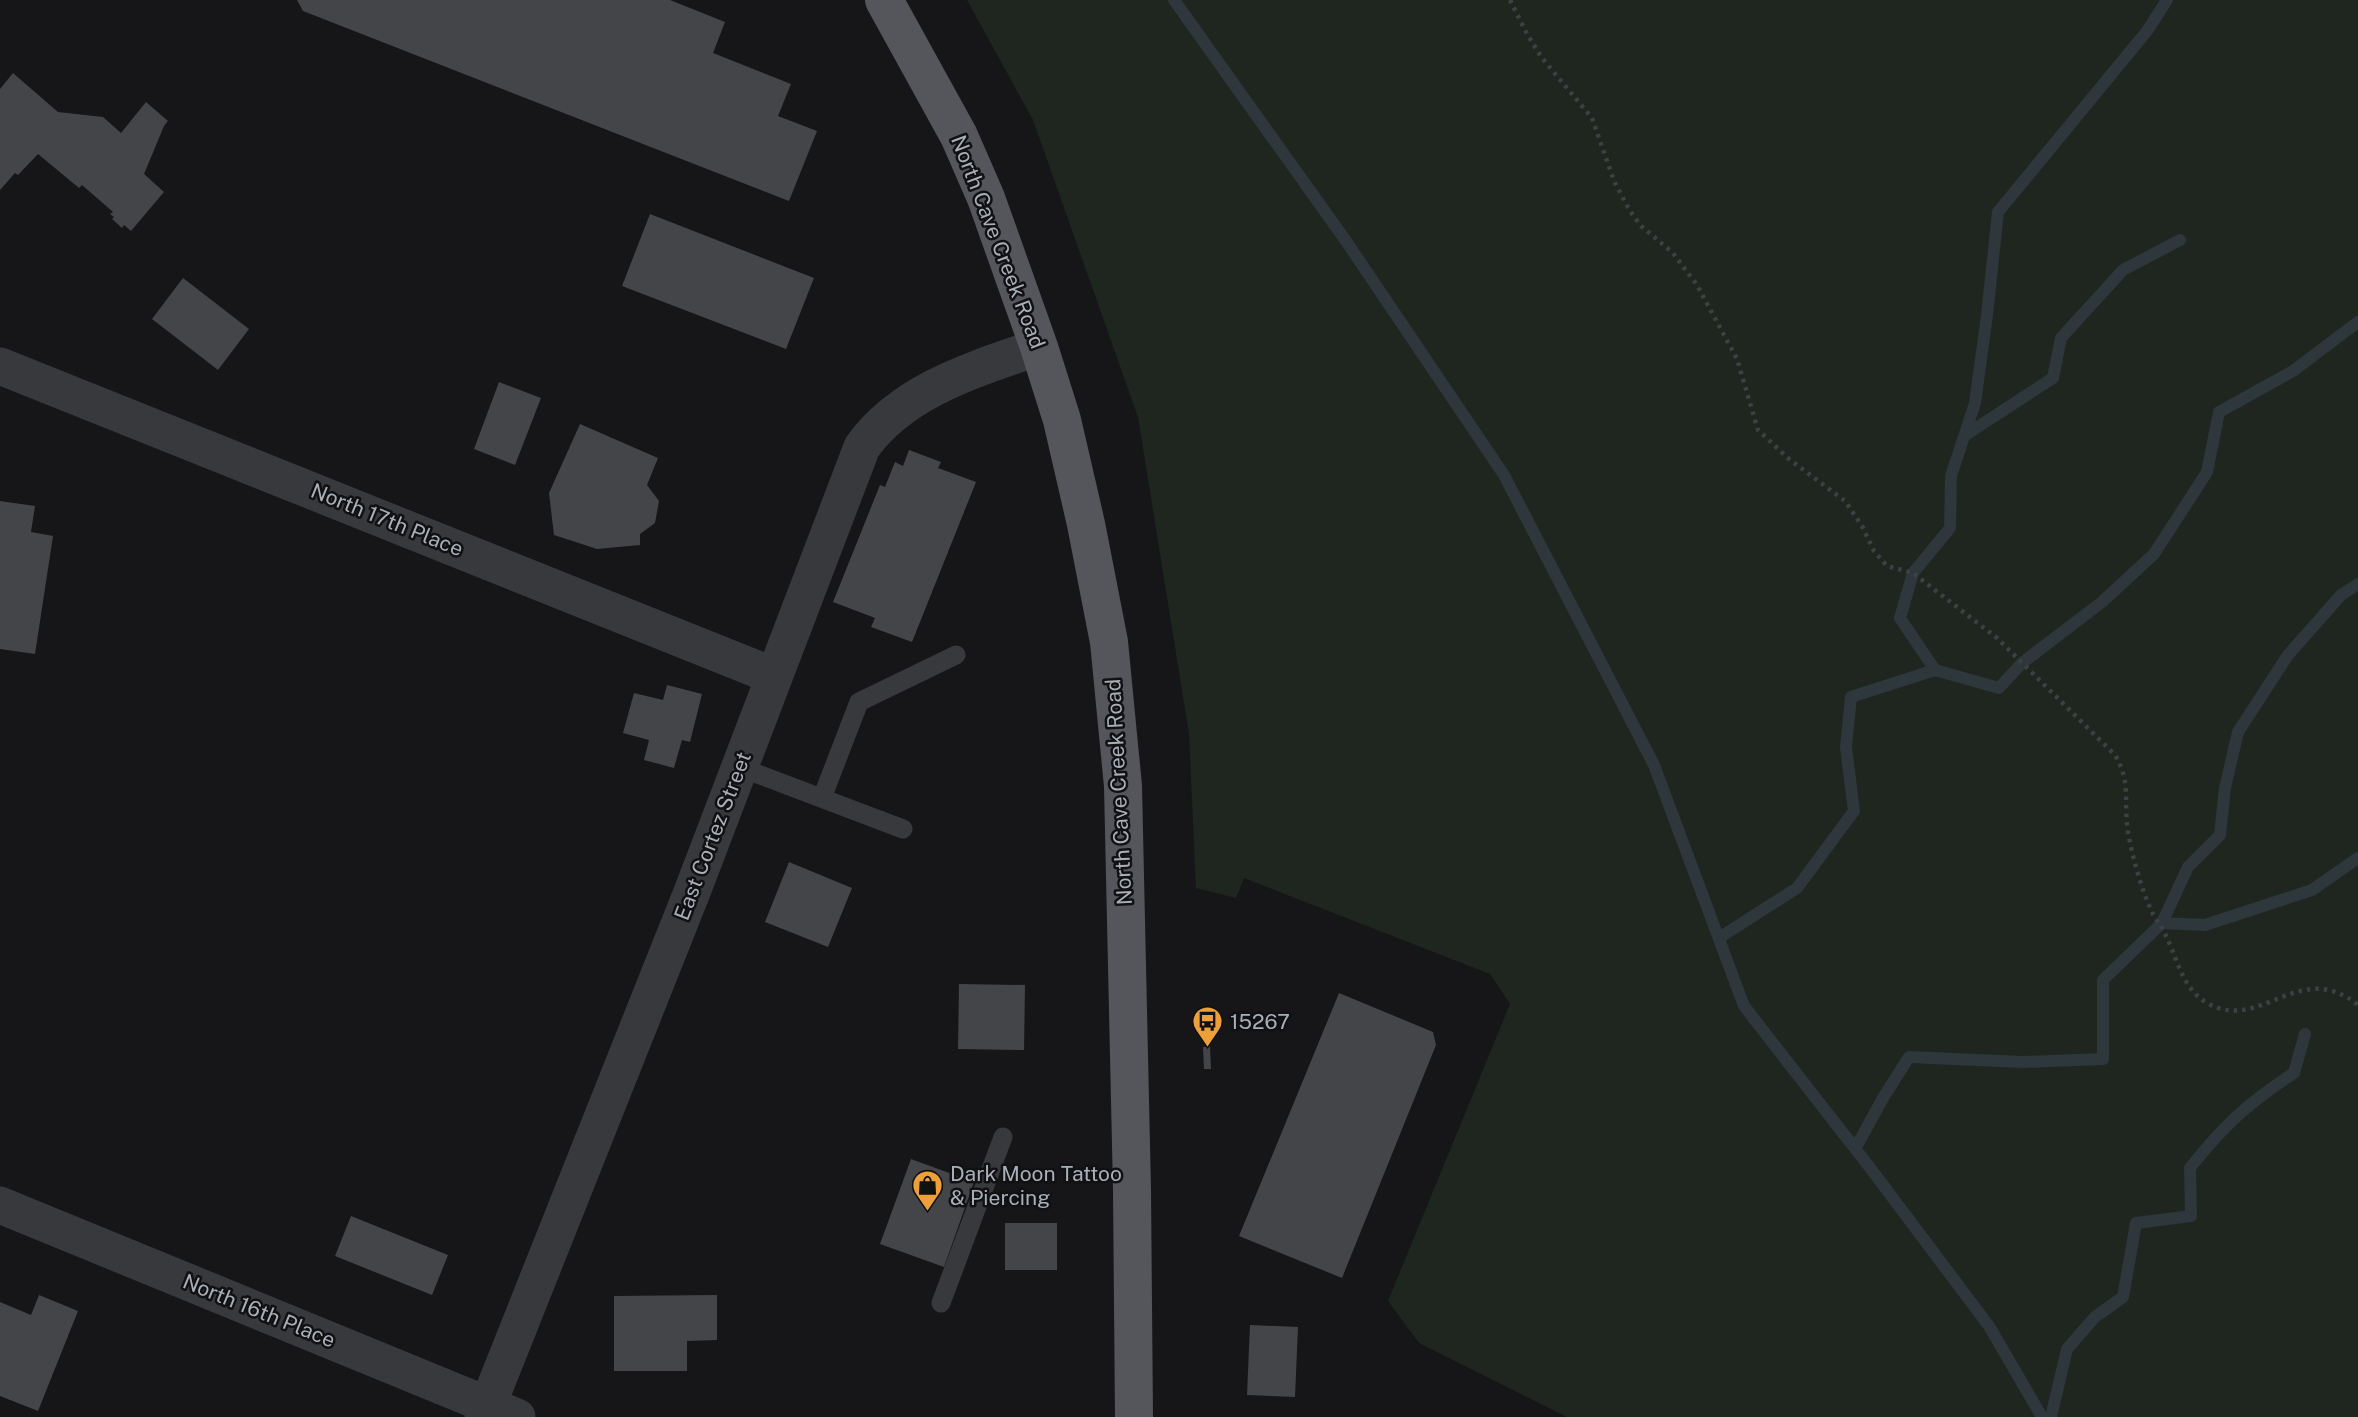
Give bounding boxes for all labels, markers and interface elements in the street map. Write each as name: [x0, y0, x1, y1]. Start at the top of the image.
street label: North Cave Creek Road: [946, 132, 1051, 352]
street label: North 17th Place: [307, 478, 467, 561]
street label: North Cave Creek Road: [1100, 678, 1137, 906]
street label: East Cortez Street: [669, 748, 756, 924]
bus stop icon: 15267: [1190, 1005, 1224, 1049]
place label: 15267: [1230, 1009, 1290, 1034]
place label: Dark Moon Tattoo & Piercing: [950, 1161, 1122, 1210]
shop icon: Dark Moon Tattoo & Piercing: [910, 1169, 944, 1213]
street label: North 16th Place: [179, 1269, 339, 1353]

